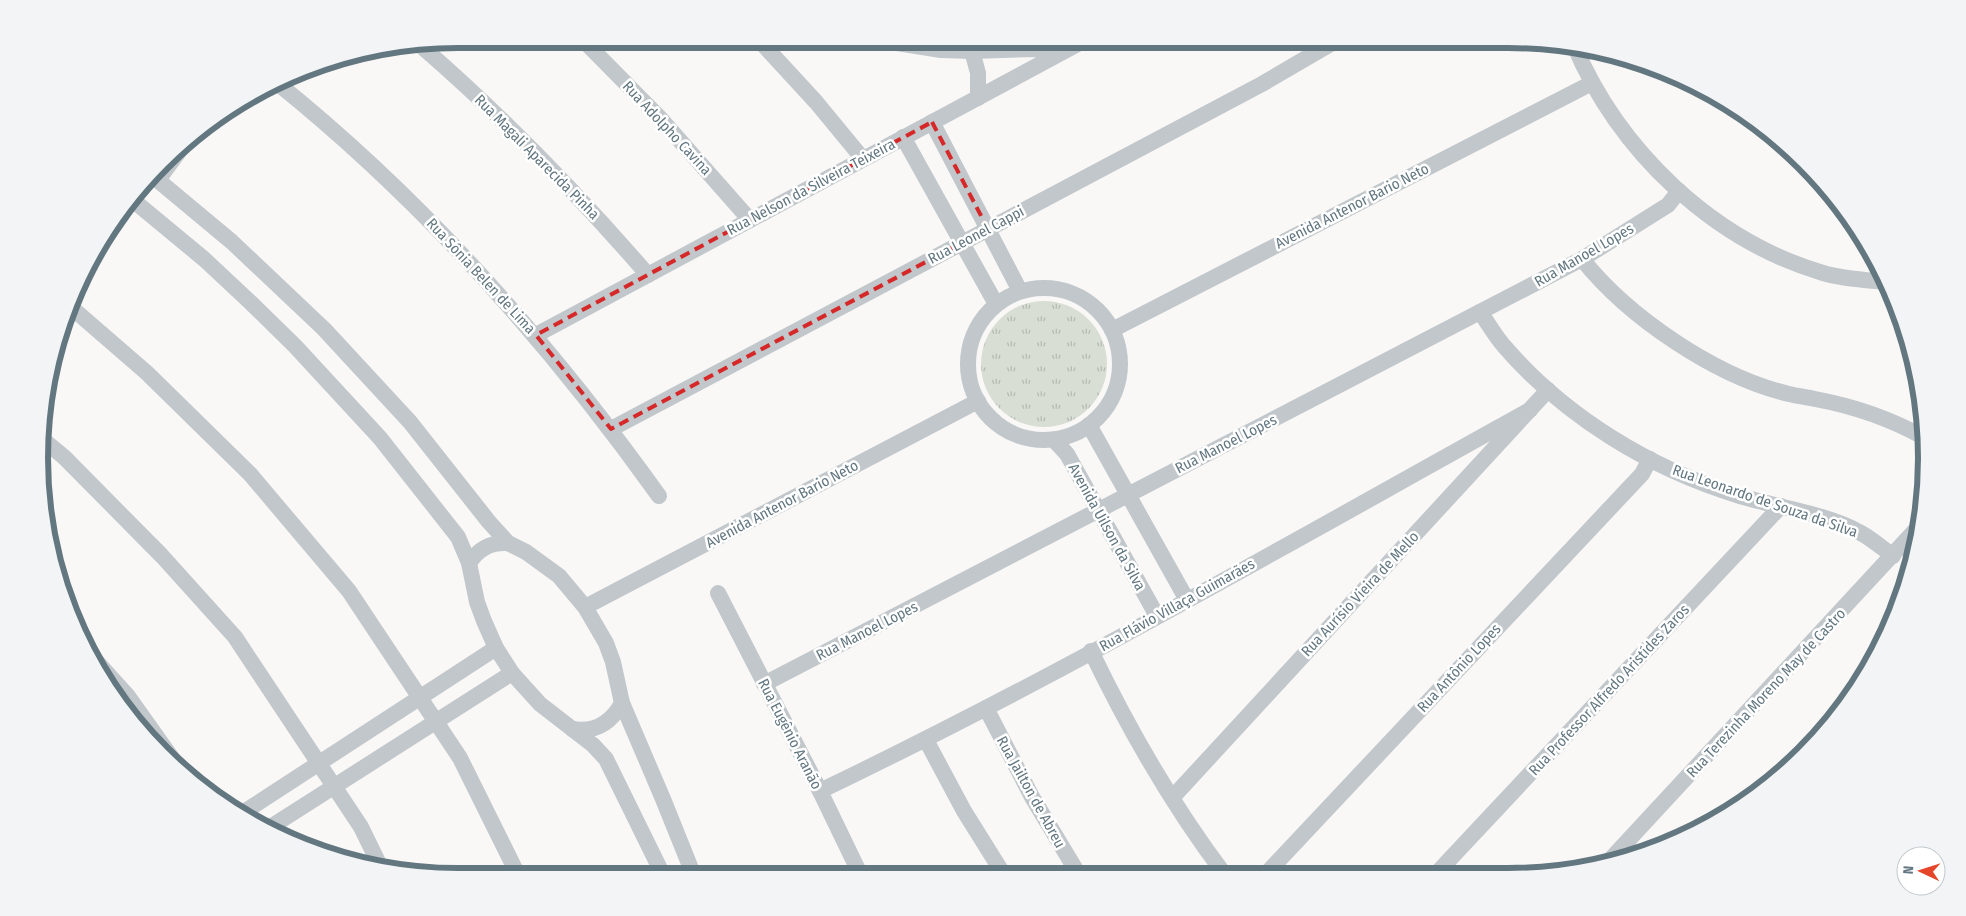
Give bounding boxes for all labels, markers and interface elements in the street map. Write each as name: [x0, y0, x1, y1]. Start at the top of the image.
street label: Rua Adolpho Cavina: [619, 77, 715, 179]
street label: Rua Magali Aparecida Pinha: [471, 91, 603, 223]
street label: Rua Nelson da Silveira Teixeira: [724, 135, 898, 239]
street label: Avenida Antenor Bario Neto: [1272, 159, 1432, 253]
street label: Rua Leonel Cappi: [925, 202, 1027, 268]
street label: Rua Sônia Belen de Lima: [423, 214, 539, 338]
street label: Rua Manoel Lopes: [1531, 219, 1637, 291]
street label: Rua Manoel Lopes: [1172, 411, 1280, 477]
street label: Avenida Antenor Bario Neto: [703, 456, 861, 552]
street label: Avenida Uilson da Silva: [1065, 460, 1149, 594]
street label: Rua Leonardo de Souza da Silva: [1670, 461, 1860, 541]
street label: Rua Aurísio Vieira de Mello: [1297, 528, 1423, 660]
street label: Rua Flávio Villaça Guimarães: [1096, 555, 1258, 655]
street label: Rua Manoel Lopes: [813, 598, 921, 664]
street label: Rua Professor Alfredo Aristídes Zaros: [1525, 601, 1693, 779]
street label: Rua Terezinha Moreno May de Castro: [1683, 605, 1849, 781]
street label: Rua Antônio Lopes: [1413, 620, 1505, 716]
street label: Rua Eugênio Aranão: [754, 676, 826, 793]
street label: Rua Jailton de Abreu: [993, 733, 1069, 851]
north arrow: [1896, 846, 1946, 896]
text: N: [1900, 865, 1917, 875]

